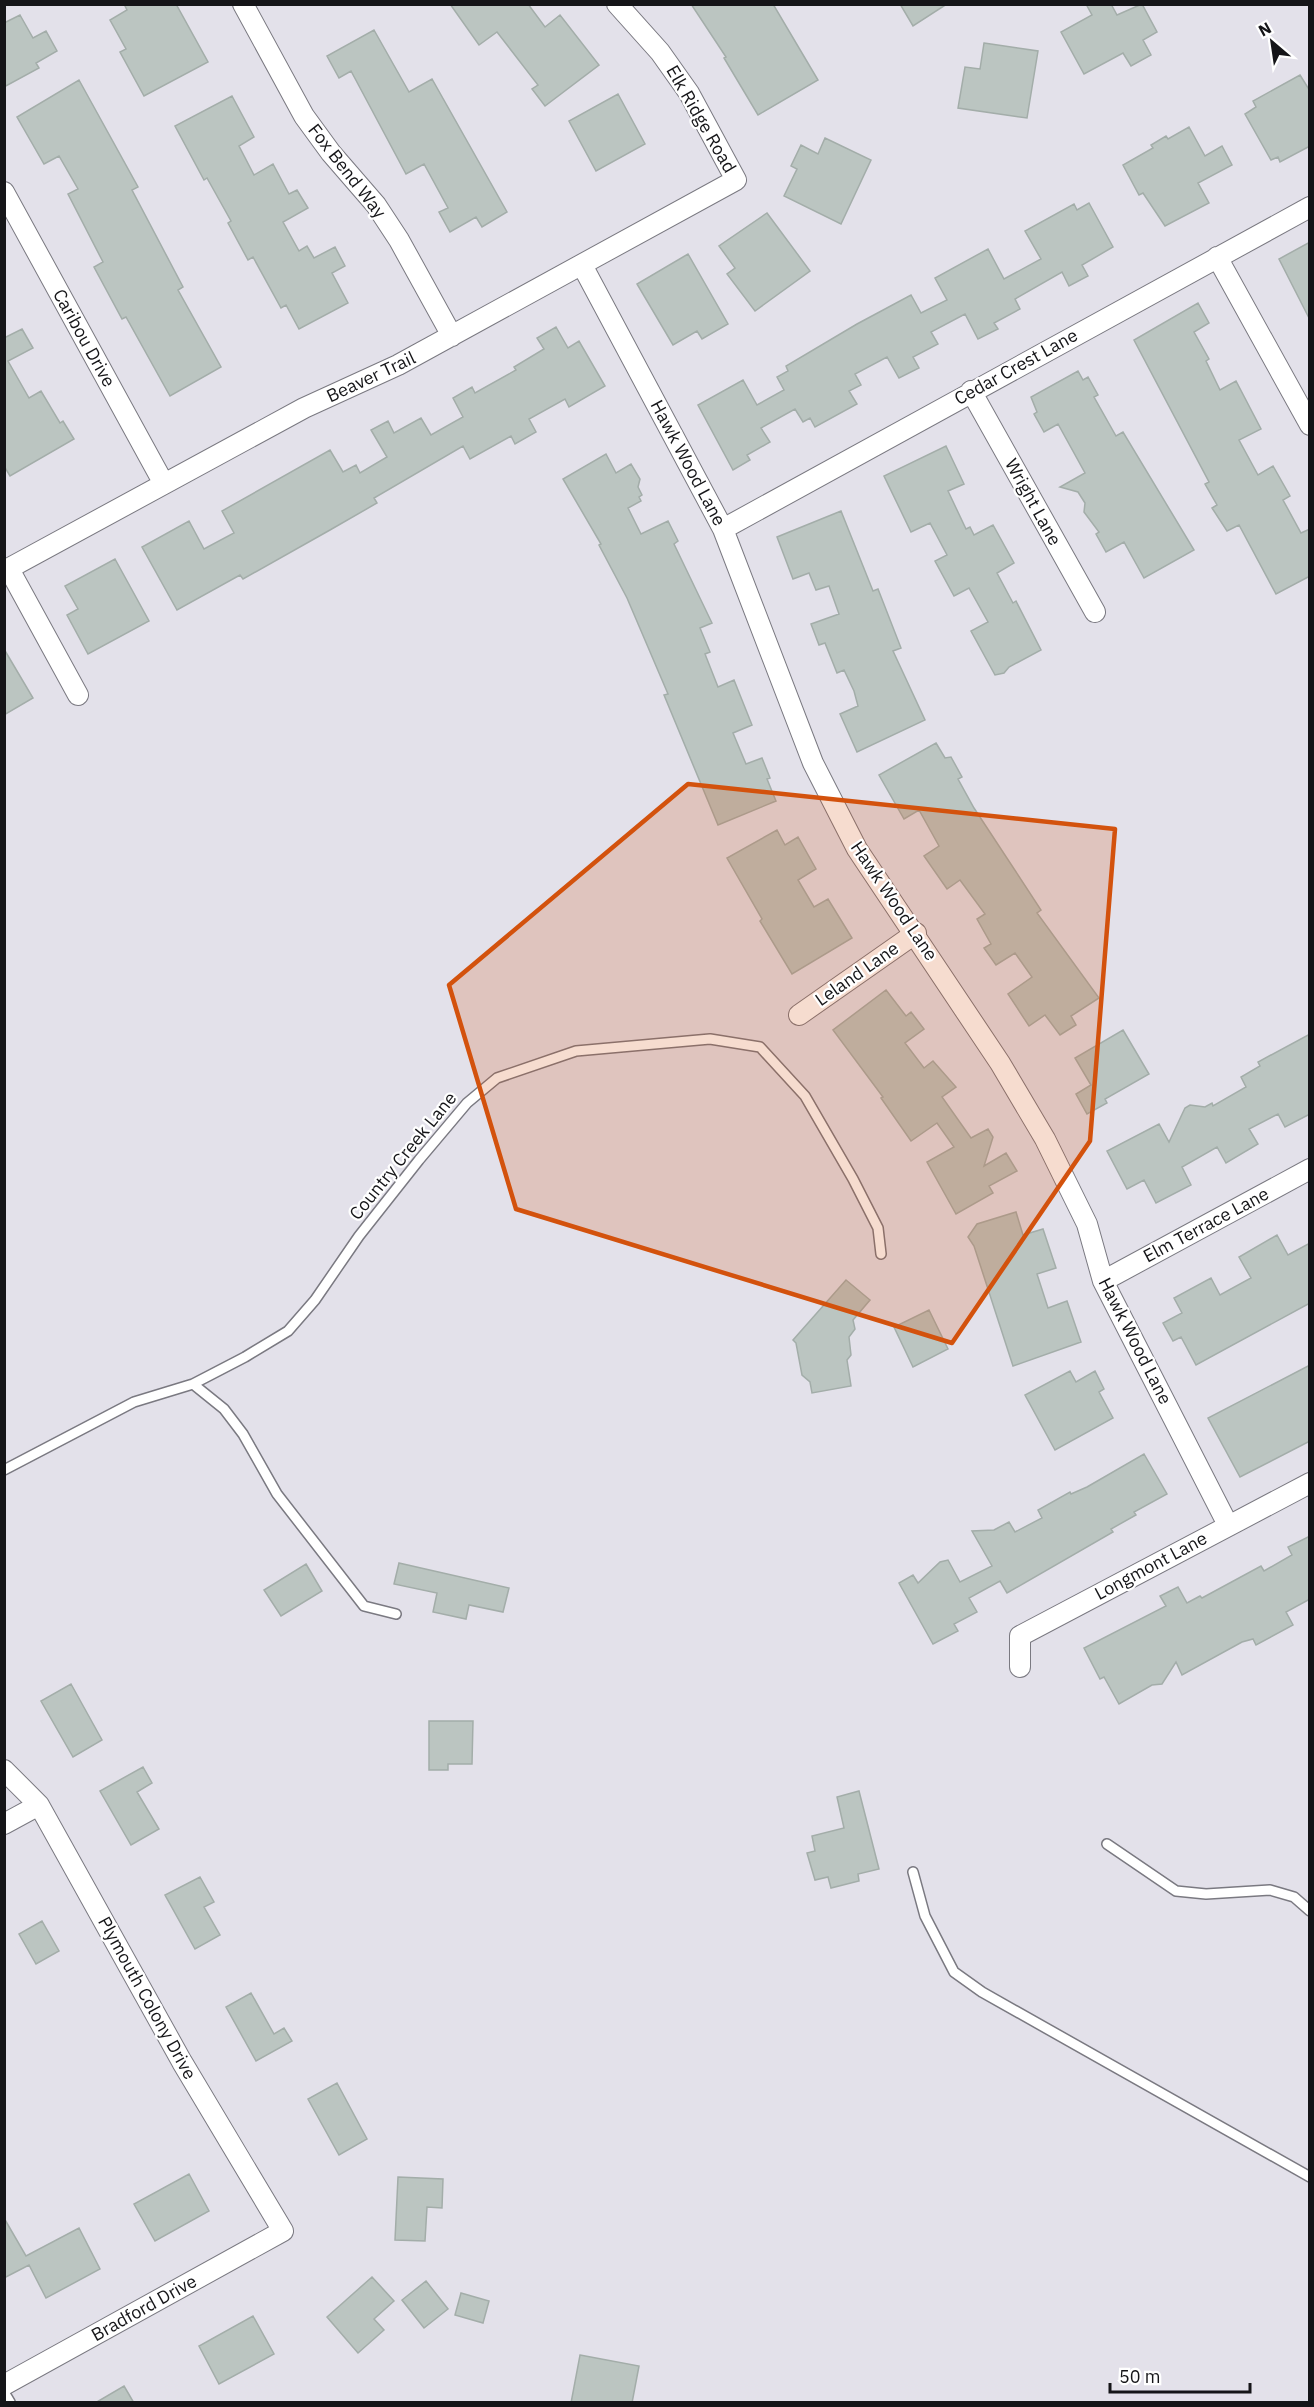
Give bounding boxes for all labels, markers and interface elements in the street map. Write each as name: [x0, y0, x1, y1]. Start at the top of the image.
north arrow: [1242, 12, 1302, 72]
text: N: [1255, 17, 1275, 40]
street label: Elk Ridge Road: [661, 61, 742, 177]
street label: Fox Bend Way: [303, 119, 391, 223]
street label: Caribou Drive: [48, 285, 121, 391]
street label: Cedar Crest Lane: [950, 323, 1082, 410]
street label: Beaver Trail: [323, 346, 419, 407]
street label: Hawk Wood Lane: [646, 396, 731, 530]
street label: Wright Lane: [1000, 454, 1067, 549]
street label: Hawk Wood Lane: [846, 837, 943, 965]
street label: Leland Lane: [810, 936, 903, 1011]
street label: Country Creek Lane: [344, 1087, 461, 1224]
street label: Elm Terrace Lane: [1139, 1182, 1273, 1267]
street label: Hawk Wood Lane: [1094, 1274, 1177, 1408]
street label: Longmont Lane: [1091, 1526, 1211, 1605]
street label: Plymouth Colony Drive: [93, 1912, 202, 2083]
street label: Bradford Drive: [87, 2269, 201, 2346]
scale bar: [1110, 2356, 1250, 2394]
text: 50 m: [1119, 2365, 1161, 2388]

